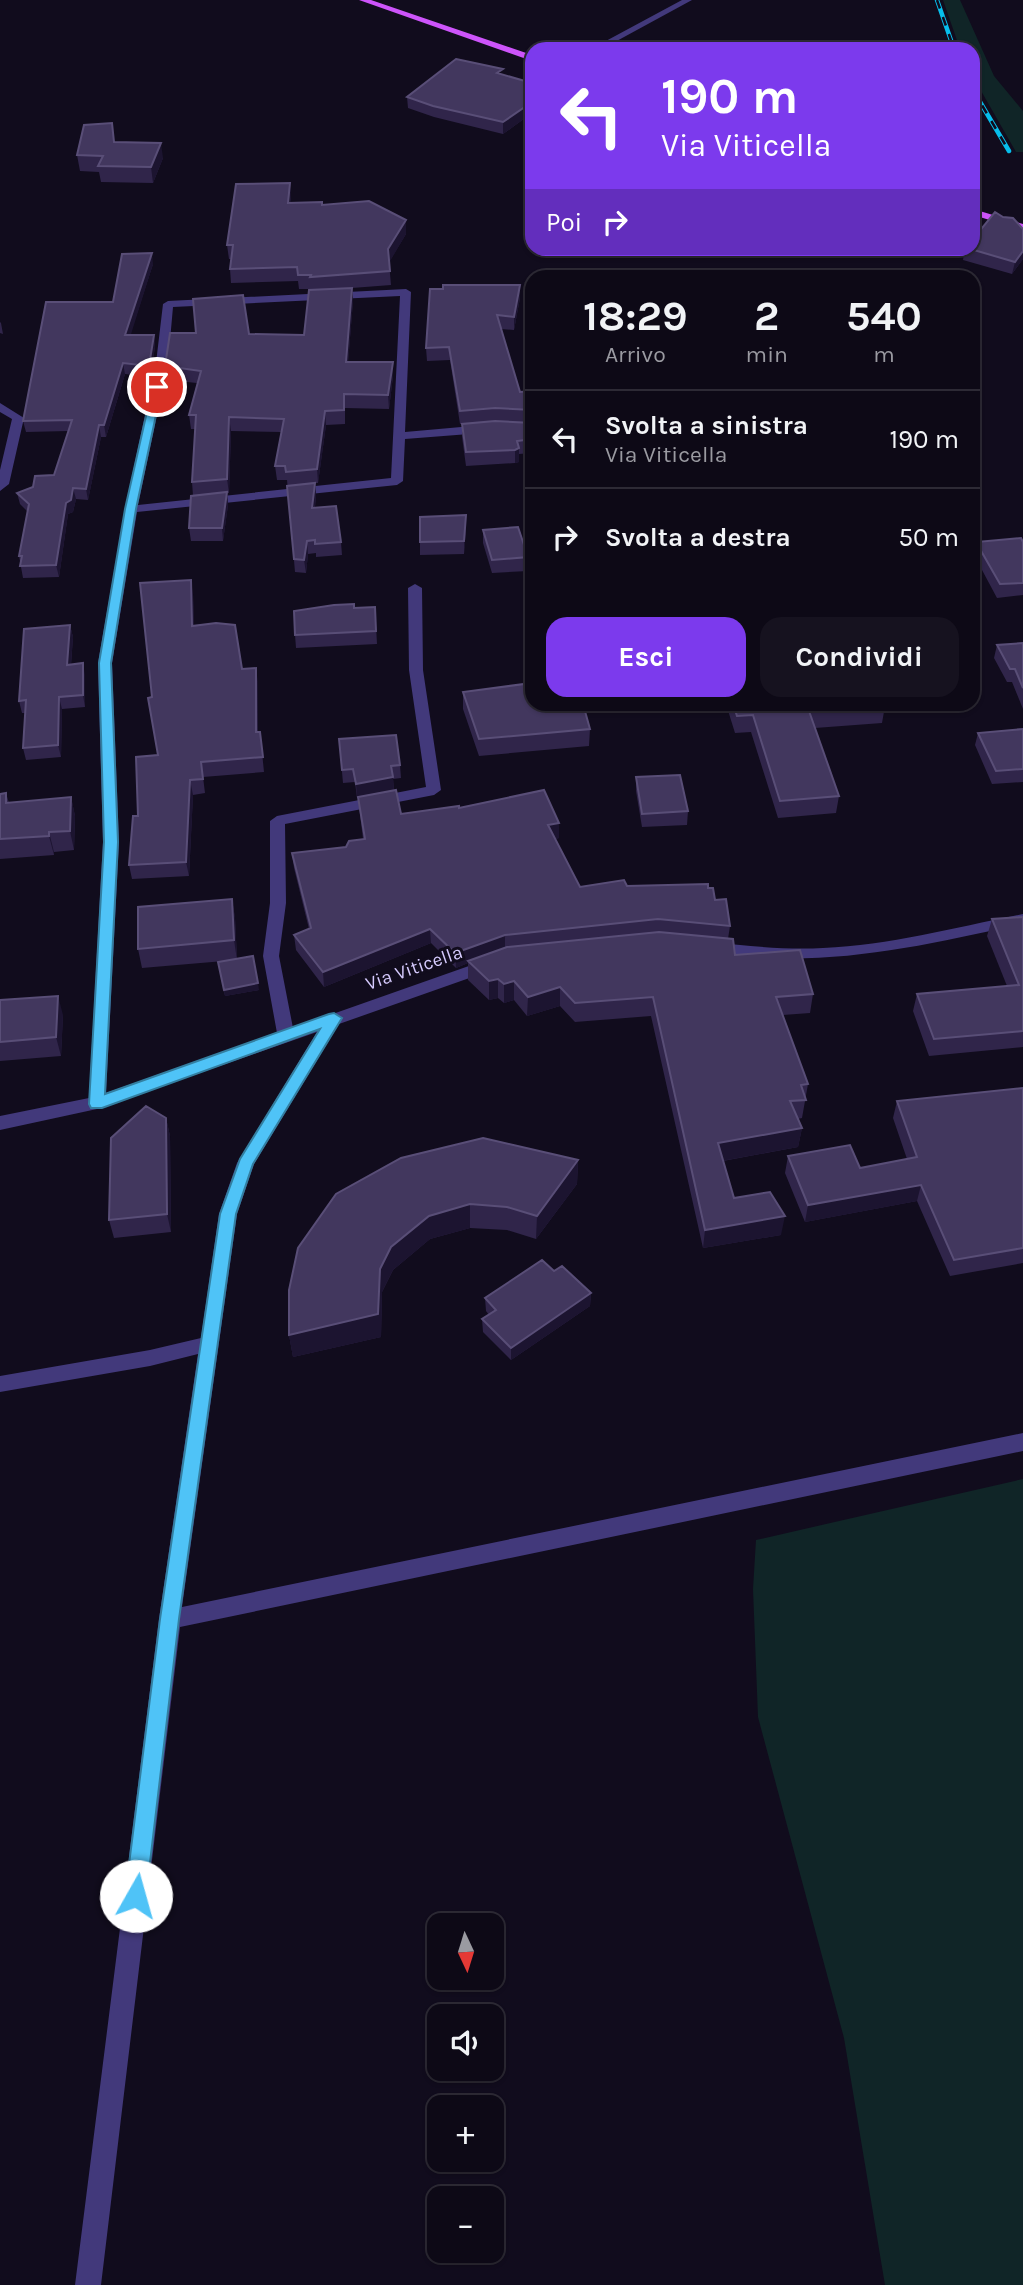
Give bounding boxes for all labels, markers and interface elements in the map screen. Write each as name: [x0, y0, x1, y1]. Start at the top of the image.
text: 190 m: [661, 68, 798, 125]
icon: left: [546, 70, 637, 161]
text: Via Viticella: [661, 127, 831, 164]
icon: right: [596, 203, 634, 241]
text: Poi: [546, 207, 582, 238]
text: 18:29: [583, 291, 688, 341]
text: 2: [754, 291, 779, 341]
text: 540: [846, 291, 922, 341]
text: Arrivo: [605, 341, 666, 368]
text: min: [746, 341, 788, 368]
text: m: [873, 341, 895, 368]
pin: [127, 357, 187, 417]
icon: arrive: [138, 368, 176, 406]
text: Svolta a sinistra: [605, 410, 808, 441]
icon: left: [546, 420, 584, 458]
text: 190 m: [889, 424, 959, 455]
text: Via Viticella: [605, 441, 727, 468]
icon: right: [546, 518, 584, 556]
text: Svolta a destra: [605, 522, 791, 553]
text: 50 m: [898, 522, 959, 553]
button: Esci: [546, 617, 746, 697]
button: Condividi: [760, 617, 959, 697]
street label: Via Viticella: [363, 941, 465, 995]
position arrow: [99, 1859, 173, 1933]
north arrow: [427, 1913, 504, 1990]
map controls: [427, 1913, 504, 2263]
button: sound: [427, 2004, 504, 2081]
button: +: [427, 2095, 504, 2172]
button: −: [427, 2186, 504, 2263]

